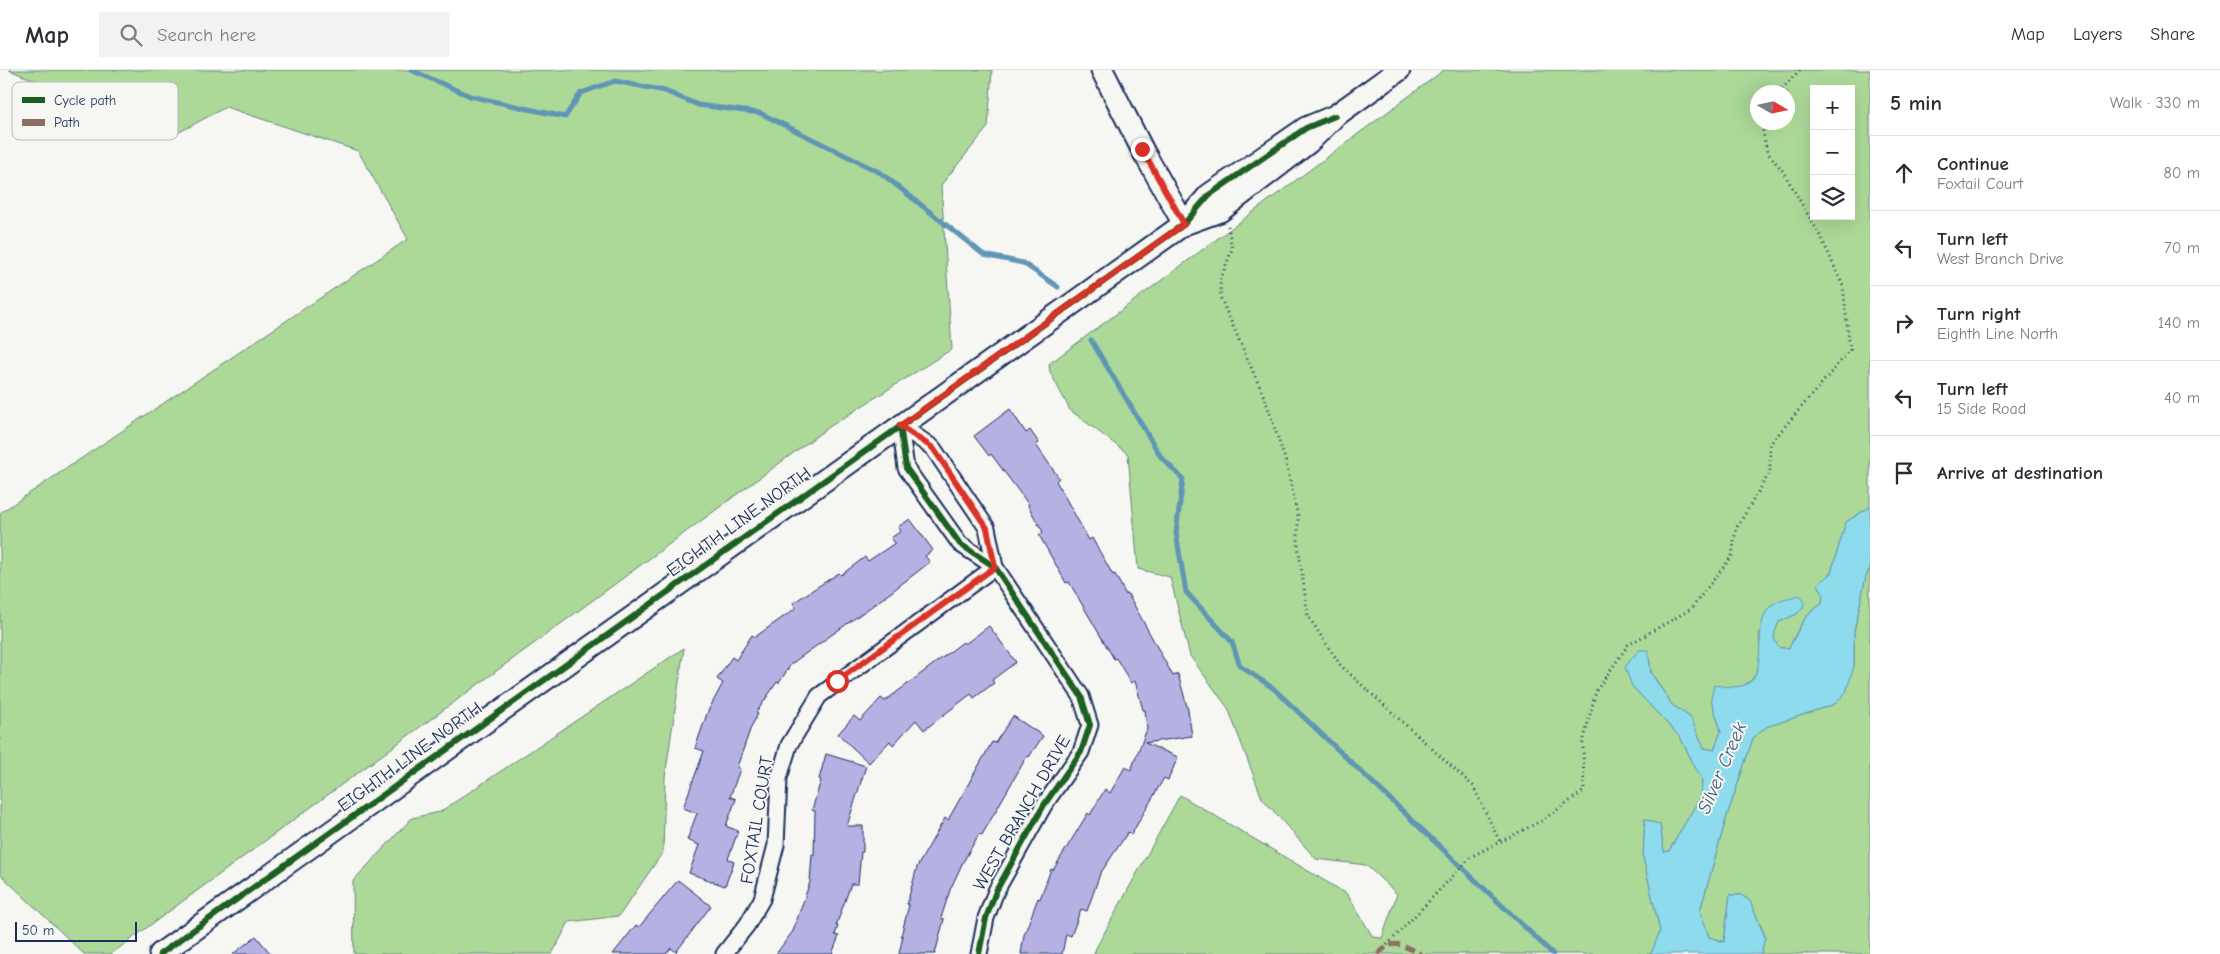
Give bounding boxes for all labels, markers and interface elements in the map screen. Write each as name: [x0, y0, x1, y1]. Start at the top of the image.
search box: [99, 12, 449, 57]
text: Map: [25, 21, 69, 49]
icon: search: [117, 21, 145, 49]
text: Search here: [157, 24, 256, 46]
text: Map: [2011, 24, 2045, 45]
text: Layers: [2073, 24, 2122, 45]
text: Share: [2150, 24, 2195, 45]
legend: [12, 82, 178, 140]
north arrow: [1750, 85, 1795, 130]
map controls: [1810, 85, 1855, 220]
button: +: [1810, 85, 1855, 130]
text: 5 min: [1890, 91, 1942, 115]
text: Cycle path: [54, 92, 116, 109]
text: Walk · 330 m: [2110, 94, 2200, 112]
text: Path: [54, 114, 80, 131]
button: −: [1810, 130, 1855, 175]
route end: [1131, 138, 1154, 161]
text: Continue: [1937, 153, 2009, 175]
icon: ahead: [1890, 159, 1918, 187]
text: 80 m: [2163, 164, 2200, 182]
button: layers: [1810, 175, 1855, 220]
text: Foxtail Court: [1937, 175, 2023, 193]
text: Turn left: [1937, 228, 2008, 250]
icon: left: [1890, 234, 1918, 262]
text: 70 m: [2164, 239, 2200, 257]
text: West Branch Drive: [1937, 250, 2064, 268]
text: Turn right: [1937, 303, 2021, 325]
icon: right: [1890, 309, 1918, 337]
text: 140 m: [2158, 314, 2200, 332]
text: Eighth Line North: [1937, 325, 2058, 343]
text: Turn left: [1937, 378, 2008, 400]
icon: left: [1890, 384, 1918, 412]
text: 40 m: [2164, 389, 2200, 407]
text: 15 Side Road: [1937, 400, 2026, 418]
icon: arrive: [1890, 459, 1918, 487]
text: Arrive at destination: [1937, 462, 2103, 484]
street label: EIGHTH LINE NORTH: [663, 463, 815, 581]
route start: [826, 670, 849, 693]
street label: EIGHTH LINE NORTH: [334, 698, 486, 816]
water label: Silver Creek: [1693, 718, 1751, 817]
street label: WEST BRANCH DRIVE: [969, 732, 1075, 894]
street label: FOXTAIL COURT: [737, 754, 778, 886]
scale bar: [15, 919, 138, 942]
text: 50 m: [22, 922, 54, 939]

